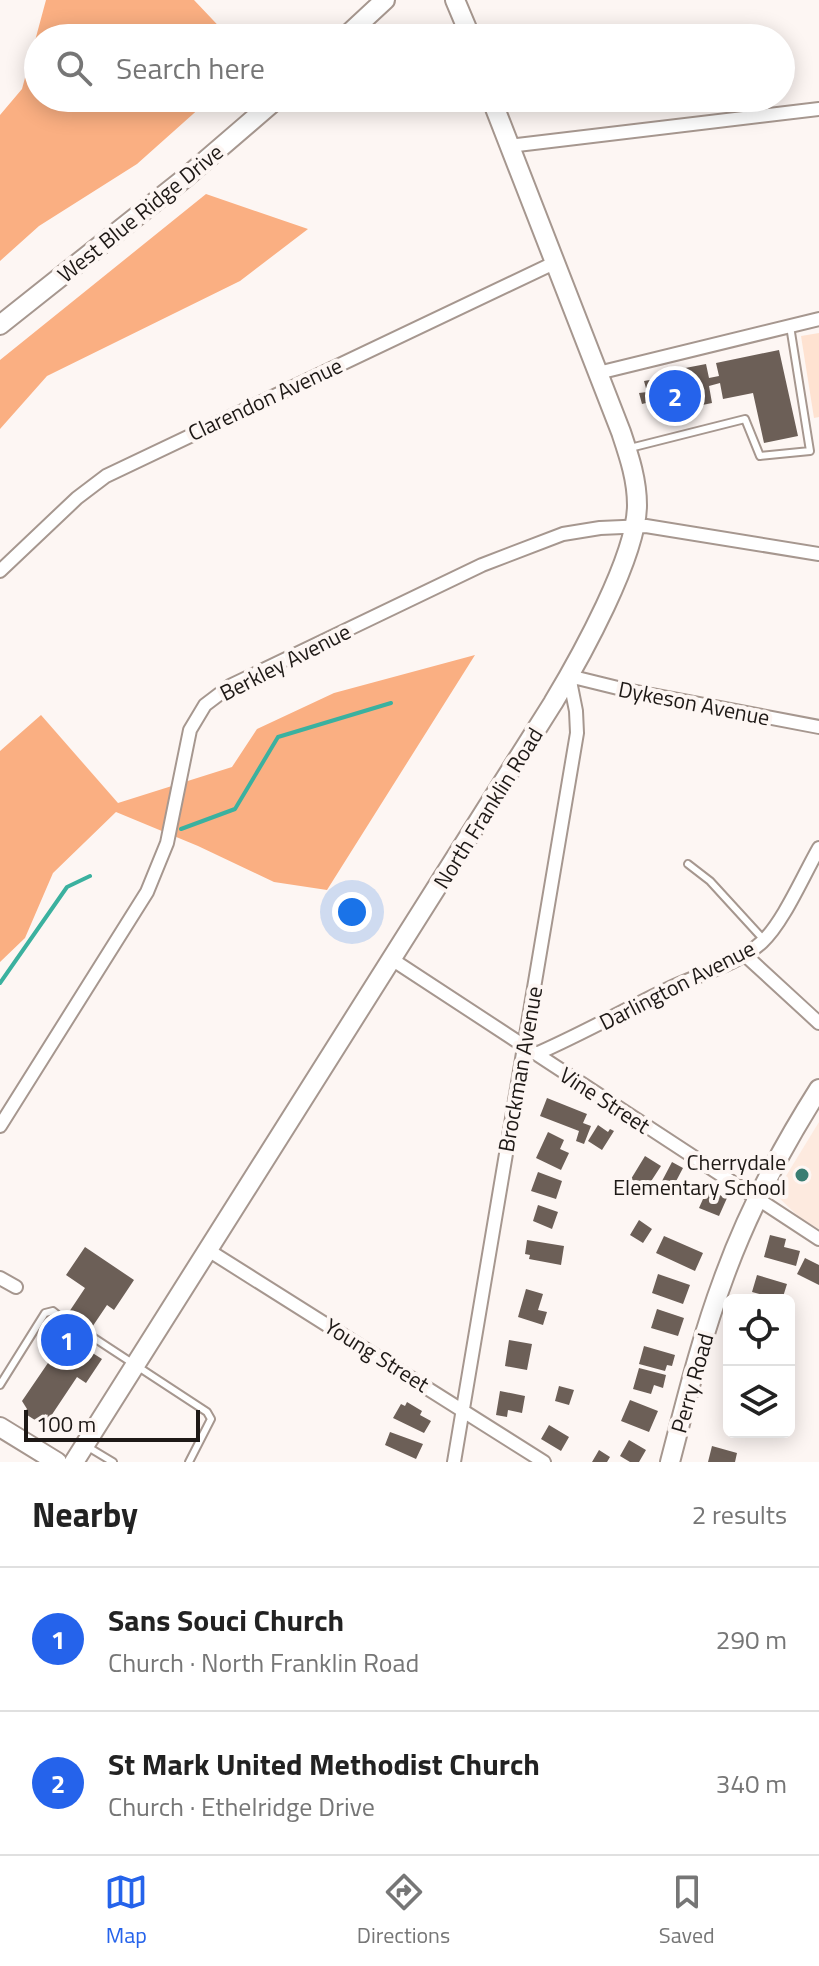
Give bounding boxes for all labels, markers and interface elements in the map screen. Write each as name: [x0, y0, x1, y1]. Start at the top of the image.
search box: [24, 24, 795, 112]
text: Search here: [116, 45, 265, 91]
icon: search: [52, 46, 96, 90]
street label: West Blue Ridge Drive: [50, 135, 230, 291]
street label: Clarendon Avenue: [182, 348, 348, 450]
pin: 2: [649, 366, 701, 426]
street label: Berkley Avenue: [214, 614, 356, 710]
street label: Dykeson Avenue: [615, 672, 773, 734]
street label: North Franklin Road: [425, 721, 551, 895]
your location: [332, 892, 372, 932]
street label: Darlington Avenue: [593, 931, 761, 1039]
street label: Brockman Avenue: [489, 984, 551, 1154]
street label: Vine Street: [553, 1058, 657, 1142]
place label: Cherrydale Elementary School: [613, 1145, 786, 1204]
marker: Cherrydale Elementary School: [793, 1166, 811, 1184]
map controls: [723, 1294, 795, 1438]
button: locate: [723, 1294, 795, 1366]
street label: Young Street: [318, 1309, 436, 1401]
pin: 1: [41, 1310, 93, 1370]
street label: Perry Road: [662, 1329, 722, 1437]
button: layers: [723, 1366, 795, 1438]
scale bar: [24, 1406, 200, 1442]
text: 100 m: [36, 1407, 96, 1441]
text: Nearby: [32, 1488, 138, 1540]
text: 2 results: [692, 1495, 787, 1534]
text: Sans Souci Church: [108, 1597, 344, 1643]
text: 1: [51, 1620, 65, 1659]
text: 290 m: [716, 1620, 787, 1659]
text: Church · North Franklin Road: [108, 1643, 419, 1682]
text: St Mark United Methodist Church: [108, 1741, 540, 1787]
text: 2: [51, 1764, 65, 1803]
text: 340 m: [716, 1764, 787, 1803]
text: Church · Ethelridge Drive: [108, 1787, 375, 1826]
tab: Map: [104, 1870, 148, 1952]
tab: Directions: [357, 1870, 450, 1952]
tab: Saved: [659, 1870, 715, 1952]

